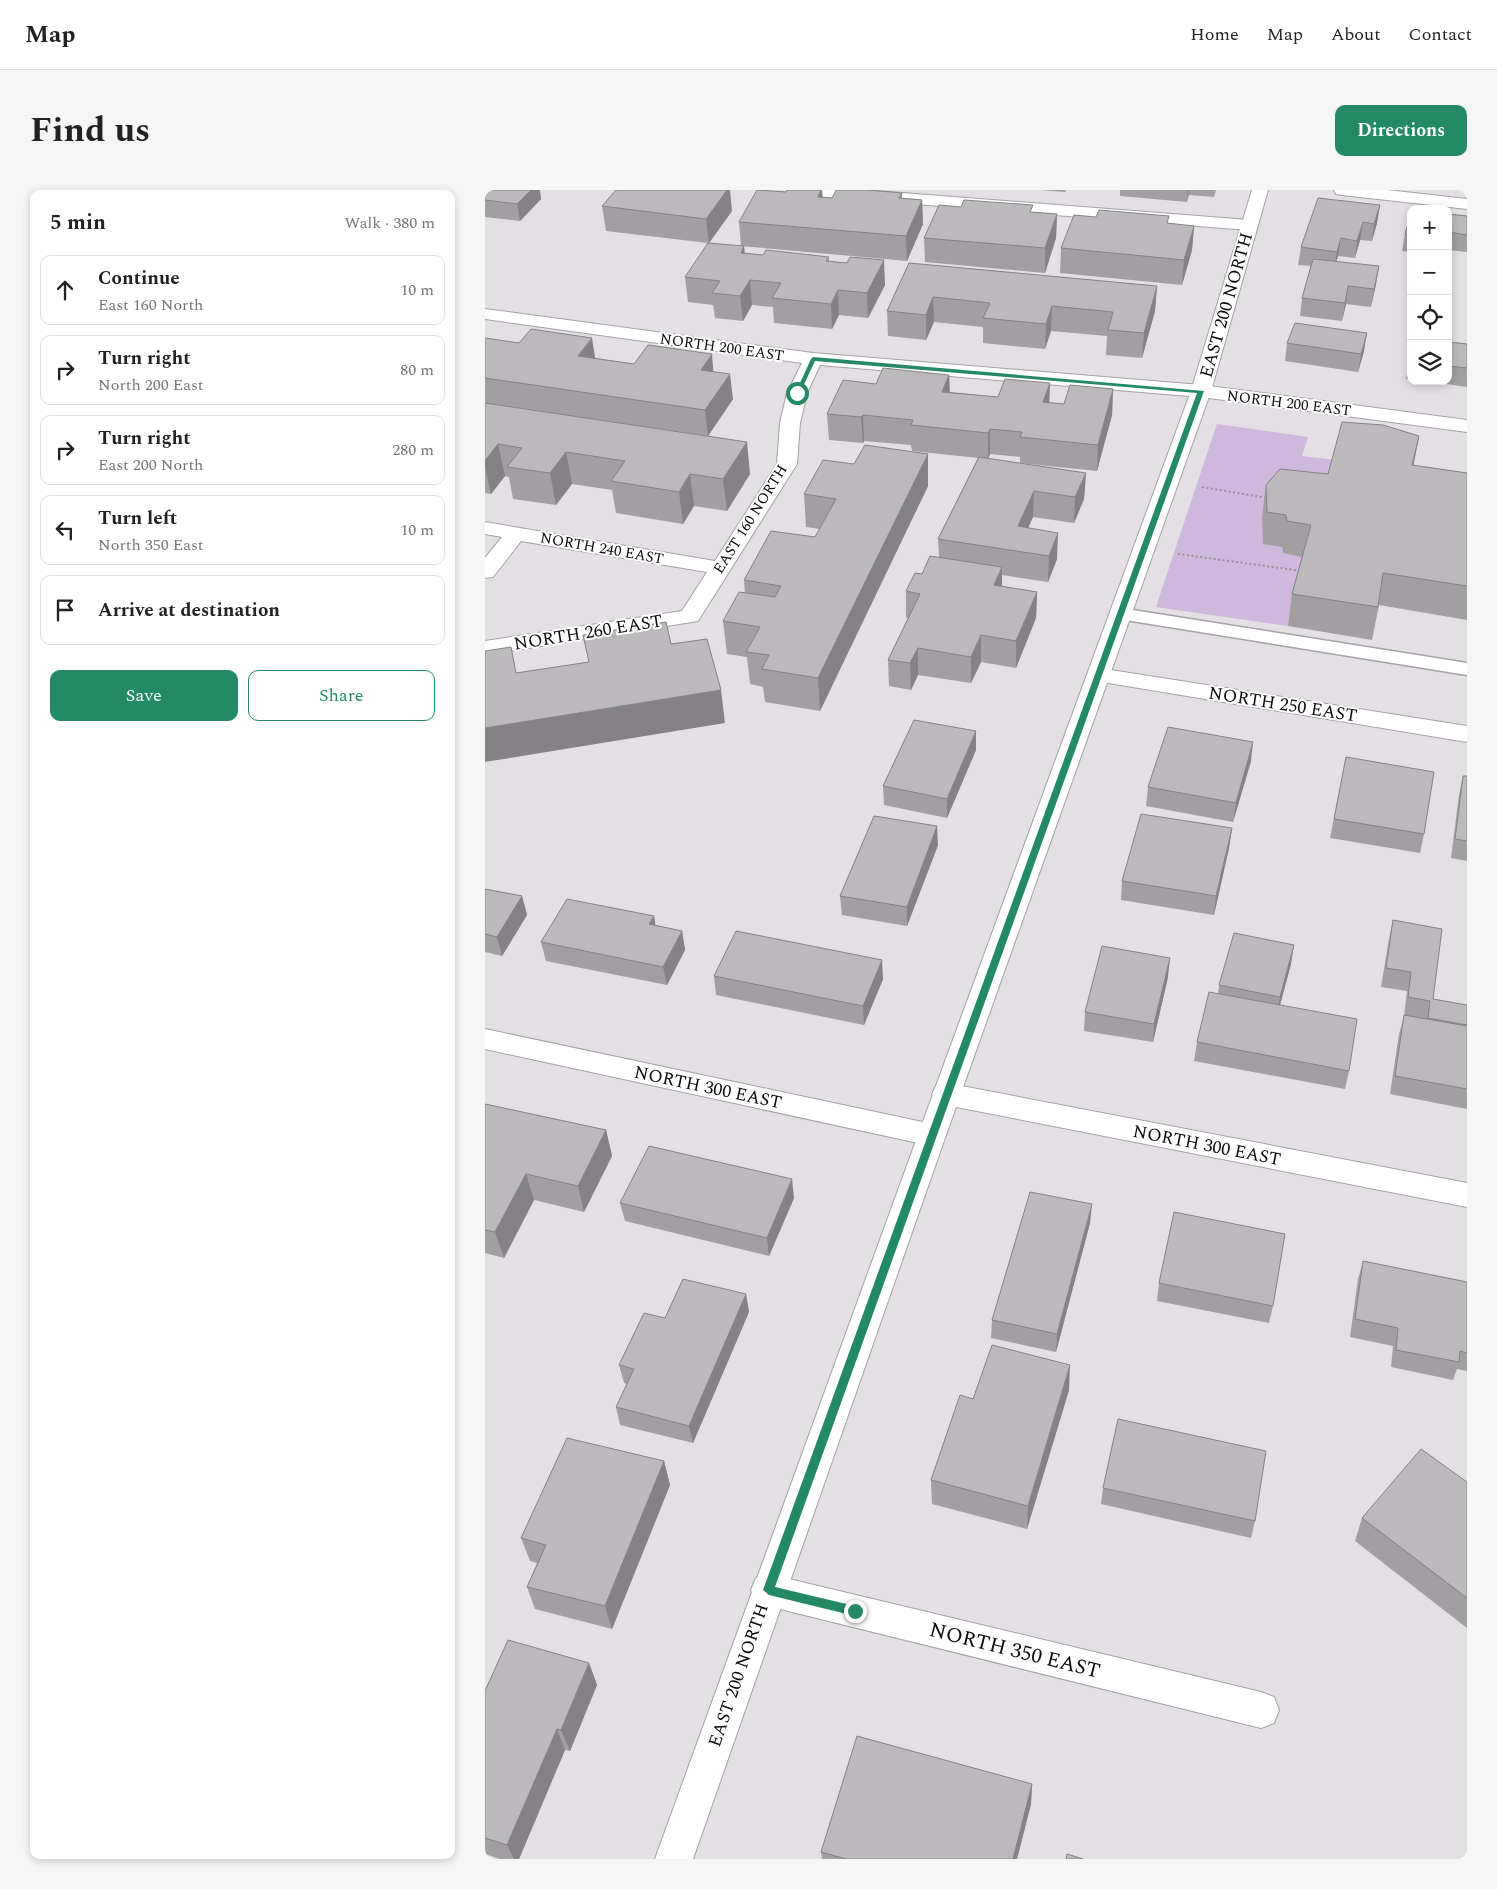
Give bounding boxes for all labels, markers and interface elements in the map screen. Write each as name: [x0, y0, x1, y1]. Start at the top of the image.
text: Map: [25, 17, 75, 53]
text: Home: [1190, 21, 1239, 48]
text: Map: [1267, 21, 1303, 48]
text: About: [1331, 21, 1381, 48]
text: Contact: [1409, 21, 1472, 48]
text: Find us: [30, 104, 150, 157]
button: Directions: [1335, 105, 1467, 156]
map controls: [1407, 205, 1452, 385]
button: +: [1407, 205, 1452, 250]
text: 5 min: [50, 207, 106, 239]
text: Walk · 380 m: [344, 211, 435, 235]
street label: EAST 200 NORTH: [1193, 229, 1260, 381]
button: −: [1407, 250, 1452, 295]
text: Continue: [98, 264, 180, 293]
icon: ahead: [51, 276, 79, 304]
text: 10 m: [400, 278, 434, 302]
text: East 160 North: [98, 293, 203, 317]
button: locate: [1407, 295, 1452, 340]
street label: NORTH 200 EAST: [658, 327, 786, 368]
button: layers: [1407, 340, 1452, 385]
text: Turn right: [98, 344, 191, 373]
icon: right: [51, 356, 79, 384]
text: 80 m: [400, 358, 434, 382]
text: North 200 East: [98, 373, 203, 397]
route start: [786, 382, 809, 405]
street label: NORTH 200 EAST: [1225, 384, 1352, 423]
text: Turn right: [98, 424, 191, 453]
icon: right: [51, 436, 79, 464]
text: 280 m: [392, 438, 434, 462]
text: East 200 North: [98, 453, 203, 477]
street label: EAST 160 NORTH: [707, 460, 793, 578]
text: Turn left: [98, 504, 177, 533]
icon: left: [51, 516, 79, 544]
text: 10 m: [400, 518, 434, 542]
street label: NORTH 240 EAST: [538, 526, 666, 571]
text: North 350 East: [98, 533, 203, 557]
icon: arrive: [51, 596, 79, 624]
text: Arrive at destination: [98, 596, 280, 625]
street label: NORTH 260 EAST: [512, 607, 664, 658]
button: Save: [50, 670, 238, 721]
button: Share: [248, 670, 435, 721]
street label: NORTH 250 EAST: [1207, 679, 1359, 730]
street label: NORTH 300 EAST: [632, 1059, 784, 1116]
street label: NORTH 300 EAST: [1131, 1118, 1283, 1173]
street label: EAST 200 NORTH: [701, 1600, 776, 1751]
route end: [844, 1600, 867, 1623]
street label: NORTH 350 EAST: [926, 1614, 1104, 1688]

